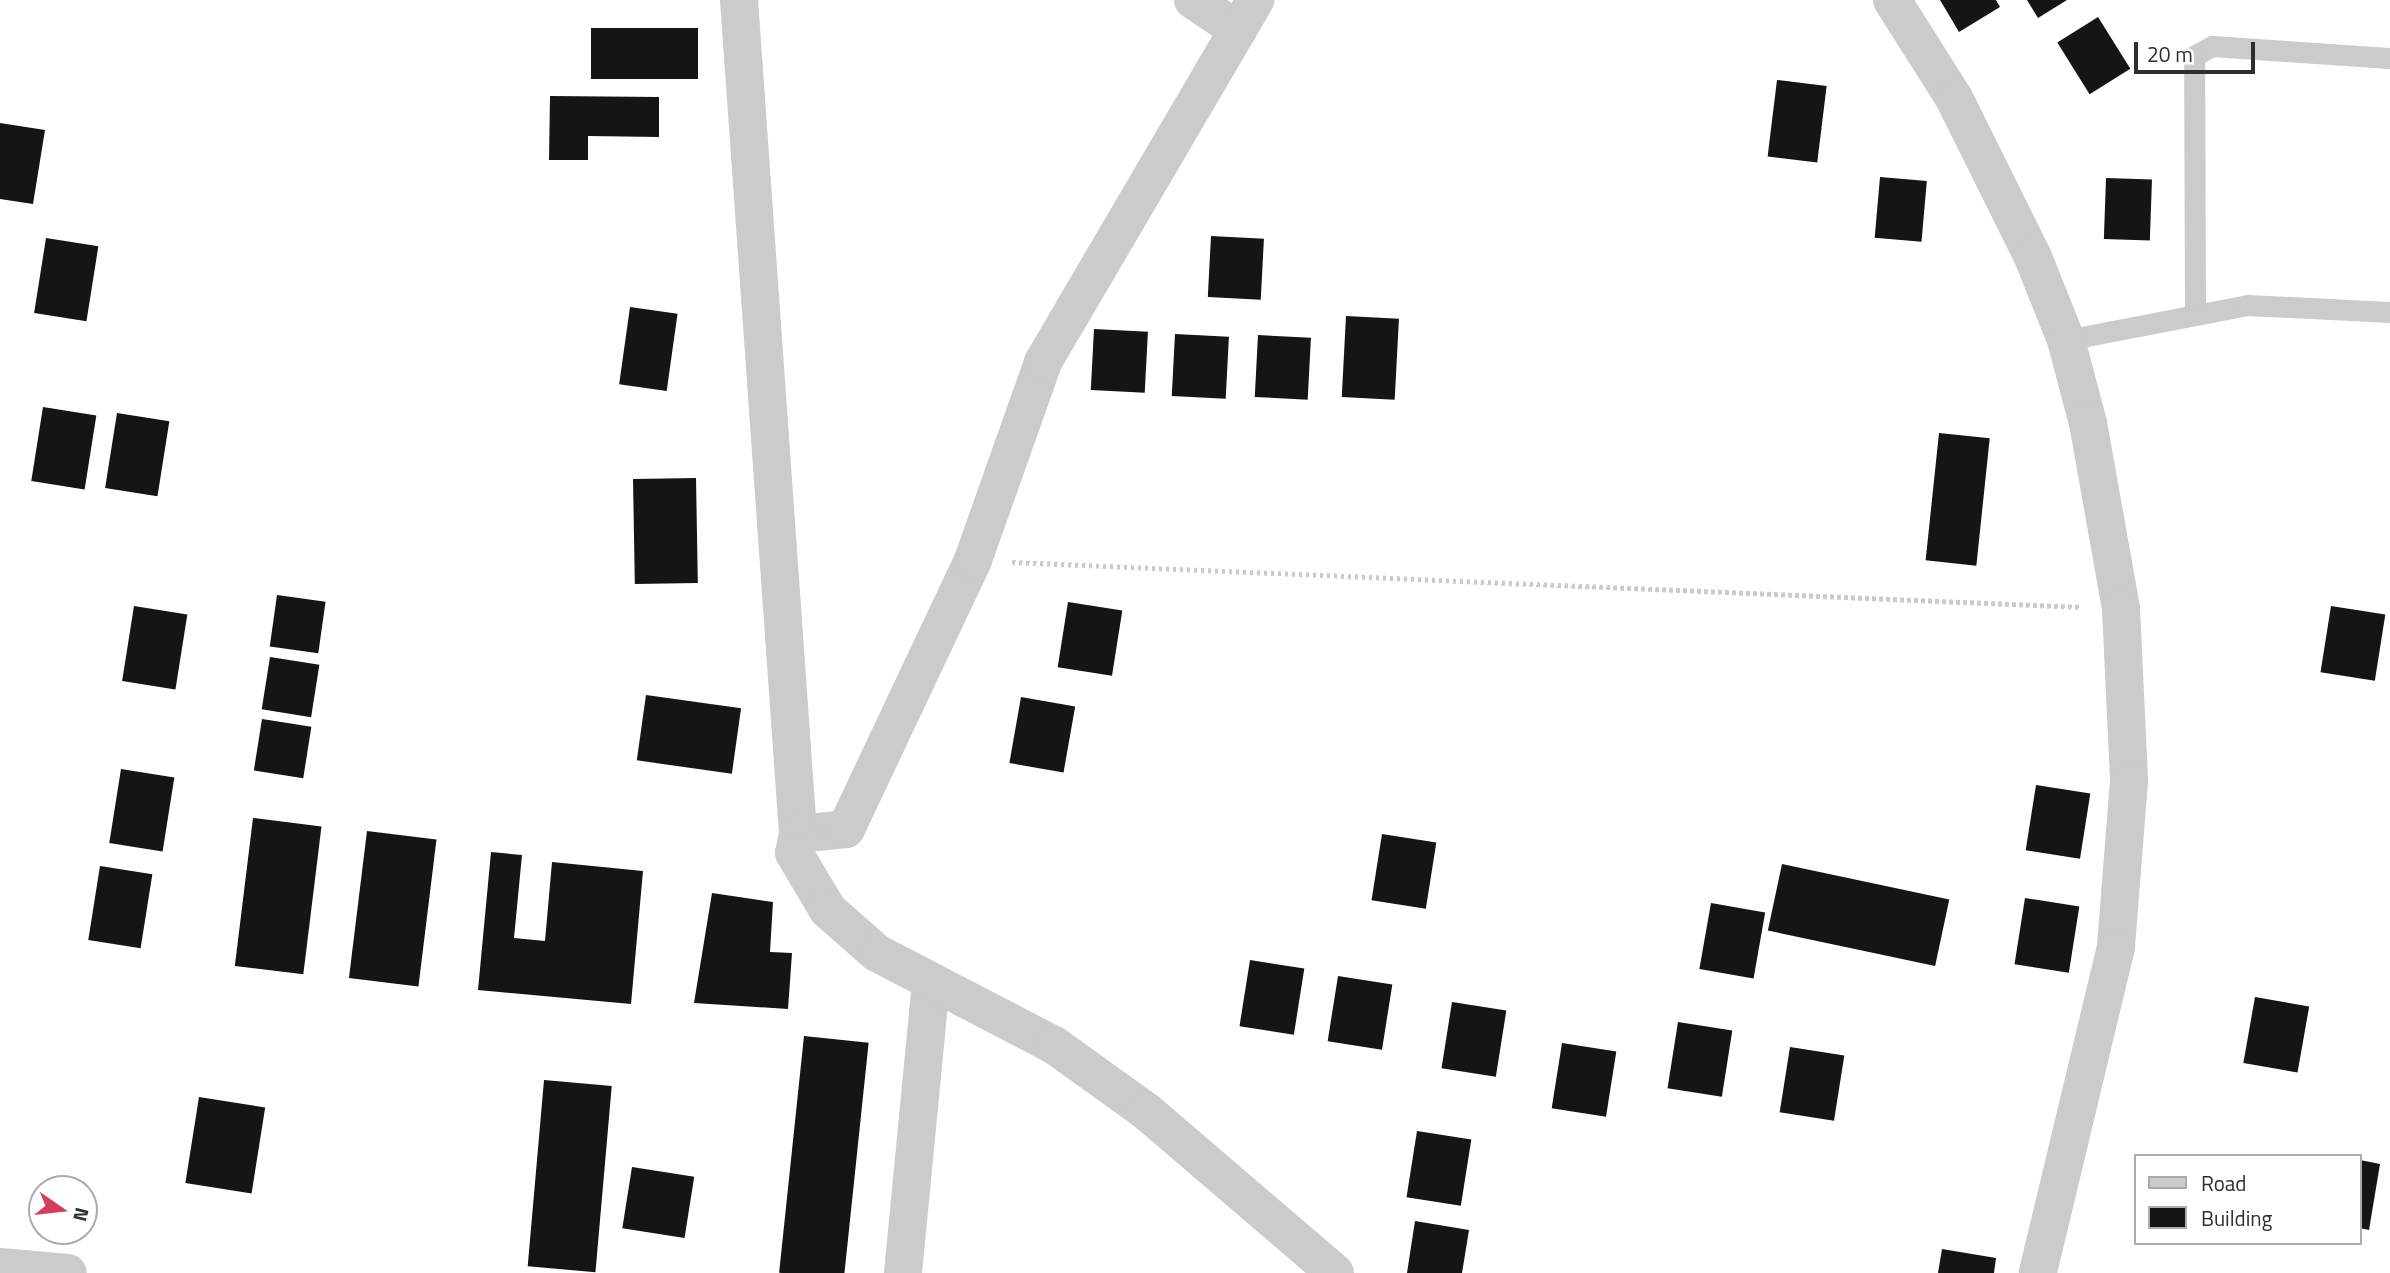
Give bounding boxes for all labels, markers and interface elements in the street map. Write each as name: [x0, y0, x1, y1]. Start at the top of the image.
scale bar: [2138, 28, 2259, 72]
text: 20 m: [2147, 38, 2193, 70]
legend: [2134, 1154, 2362, 1245]
text: Road: [2201, 1167, 2246, 1199]
north arrow: [28, 1175, 98, 1245]
text: Building: [2201, 1202, 2272, 1234]
text: N: [66, 1205, 98, 1225]

